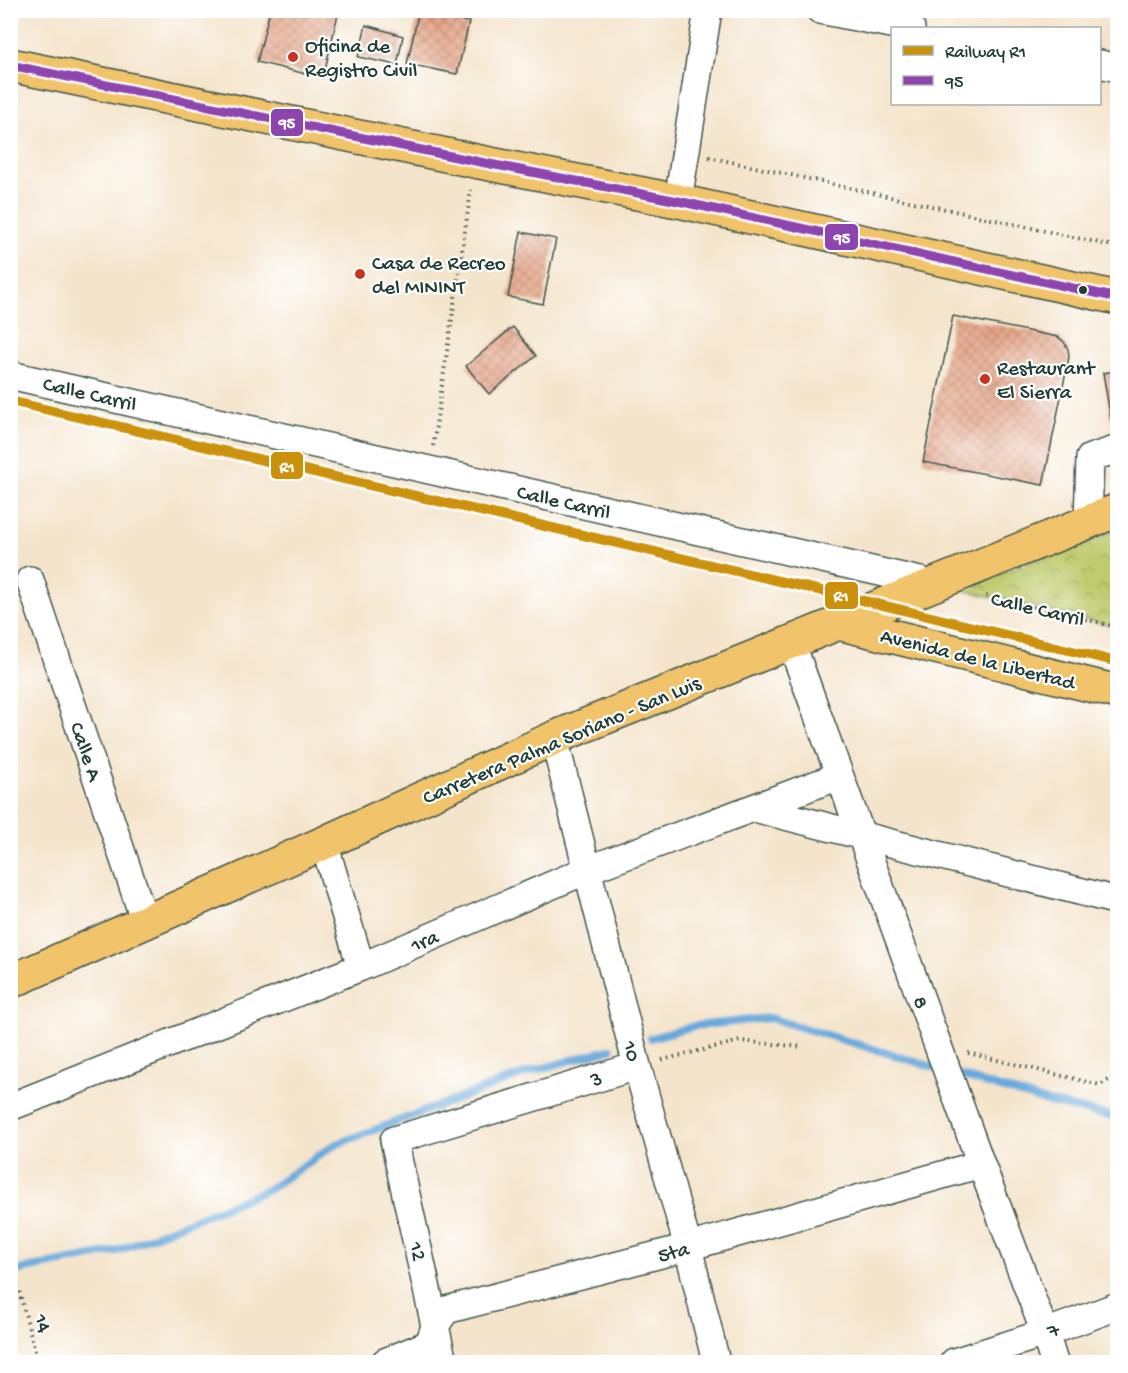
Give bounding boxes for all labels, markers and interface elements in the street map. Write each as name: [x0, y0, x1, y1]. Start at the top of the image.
legend: [891, 27, 1101, 105]
place label: Oficina de Registro Civil: [305, 36, 417, 85]
text: Railway R1: [945, 43, 1026, 64]
marker: Oficina de Registro Civil: [286, 50, 300, 64]
text: 95: [944, 73, 963, 94]
line badge: 95: [270, 108, 304, 137]
text: 95: [278, 116, 296, 135]
line badge: 95: [824, 223, 859, 251]
text: 95: [833, 231, 851, 250]
place label: Casa de Recreo del MININT: [372, 253, 506, 302]
marker: Casa de Recreo del MININT: [353, 267, 367, 281]
unlabelled marker: [1077, 284, 1089, 296]
place label: Restaurant El Sierra: [997, 358, 1097, 407]
marker: Restaurant El Sierra: [978, 372, 992, 386]
street label: Calle Carril: [40, 374, 138, 419]
line badge: R1: [270, 451, 304, 480]
text: R1: [279, 460, 294, 479]
street label: Calle Carril: [514, 482, 612, 527]
line badge: R1: [824, 581, 859, 610]
text: R1: [833, 589, 848, 608]
street label: Calle Carril: [988, 589, 1086, 634]
street label: Avenida de la Libertad: [877, 625, 1079, 698]
street label: Carretera Palma Soriano - San Luis: [420, 672, 706, 812]
street label: Calle A: [62, 719, 106, 786]
street label: 1ra: [407, 926, 444, 961]
street label: 8: [905, 994, 932, 1013]
street label: 10: [615, 1038, 644, 1065]
street label: 3: [587, 1068, 606, 1095]
street label: 5ta: [656, 1238, 694, 1271]
street label: 12: [401, 1239, 430, 1264]
street label: 14: [26, 1311, 55, 1336]
street label: 7: [1044, 1318, 1065, 1346]

